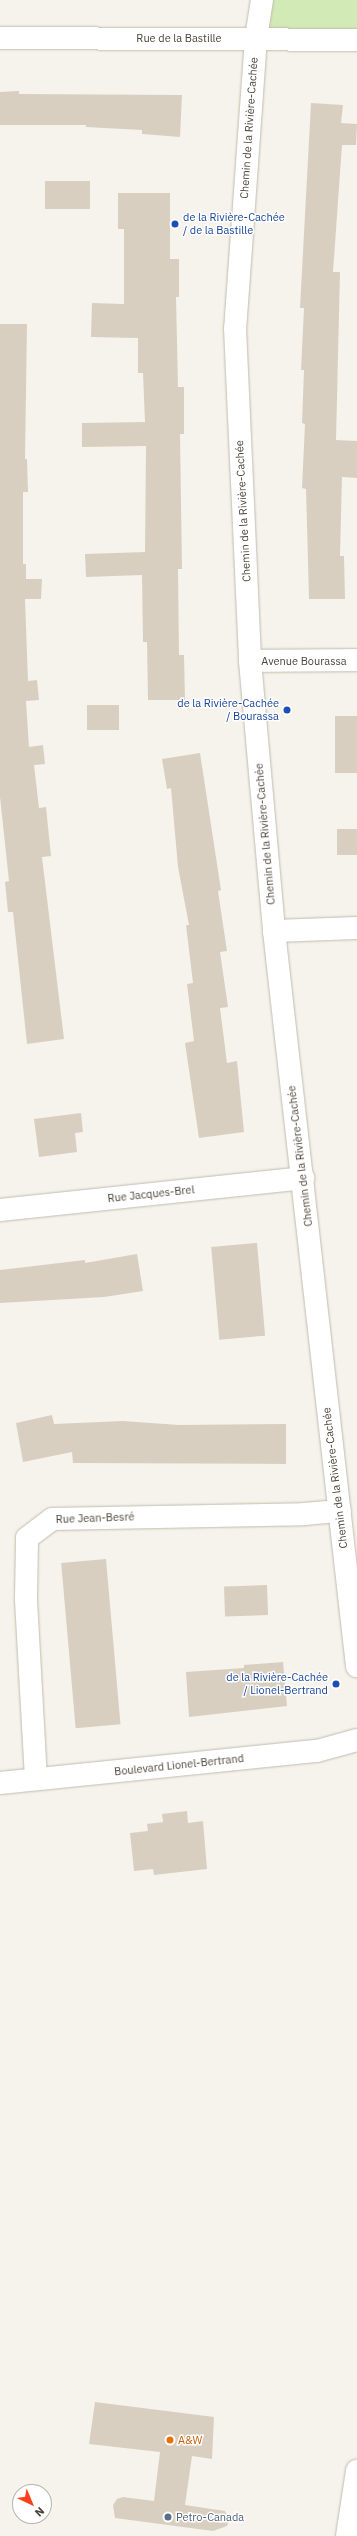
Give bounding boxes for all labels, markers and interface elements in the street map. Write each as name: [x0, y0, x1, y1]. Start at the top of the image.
street label: Rue de la Bastille: [136, 31, 222, 45]
street label: Chemin de la Rivière-Cachée: [237, 57, 261, 199]
place label: de la Rivière-Cachée / de la Bastille: [183, 211, 285, 237]
marker: de la Rivière-Cachée / de la Bastille: [170, 219, 180, 229]
street label: Chemin de la Rivière-Cachée: [233, 440, 253, 582]
street label: Avenue Bourassa: [261, 654, 347, 668]
place label: de la Rivière-Cachée / Bourassa: [177, 697, 279, 723]
marker: de la Rivière-Cachée / Bourassa: [282, 705, 292, 715]
street label: Chemin de la Rivière-Cachée: [252, 763, 278, 905]
street label: Chemin de la Rivière-Cachée: [285, 1085, 315, 1227]
street label: Rue Jacques-Brel: [107, 1183, 195, 1205]
street label: Chemin de la Rivière-Cachée: [320, 1407, 350, 1549]
street label: Rue Jean-Besré: [55, 1510, 135, 1526]
place label: de la Rivière-Cachée / Lionel-Bertrand: [226, 1671, 328, 1697]
marker: de la Rivière-Cachée / Lionel-Bertrand: [331, 1679, 341, 1689]
street label: Boulevard Lionel-Bertrand: [114, 1752, 244, 1778]
place label: A&W: [178, 2433, 202, 2447]
marker: A&W: [165, 2435, 175, 2445]
north arrow: [12, 2484, 52, 2524]
text: N: [32, 2504, 47, 2520]
place label: Petro-Canada: [176, 2510, 244, 2524]
marker: Petro-Canada: [163, 2512, 173, 2522]

